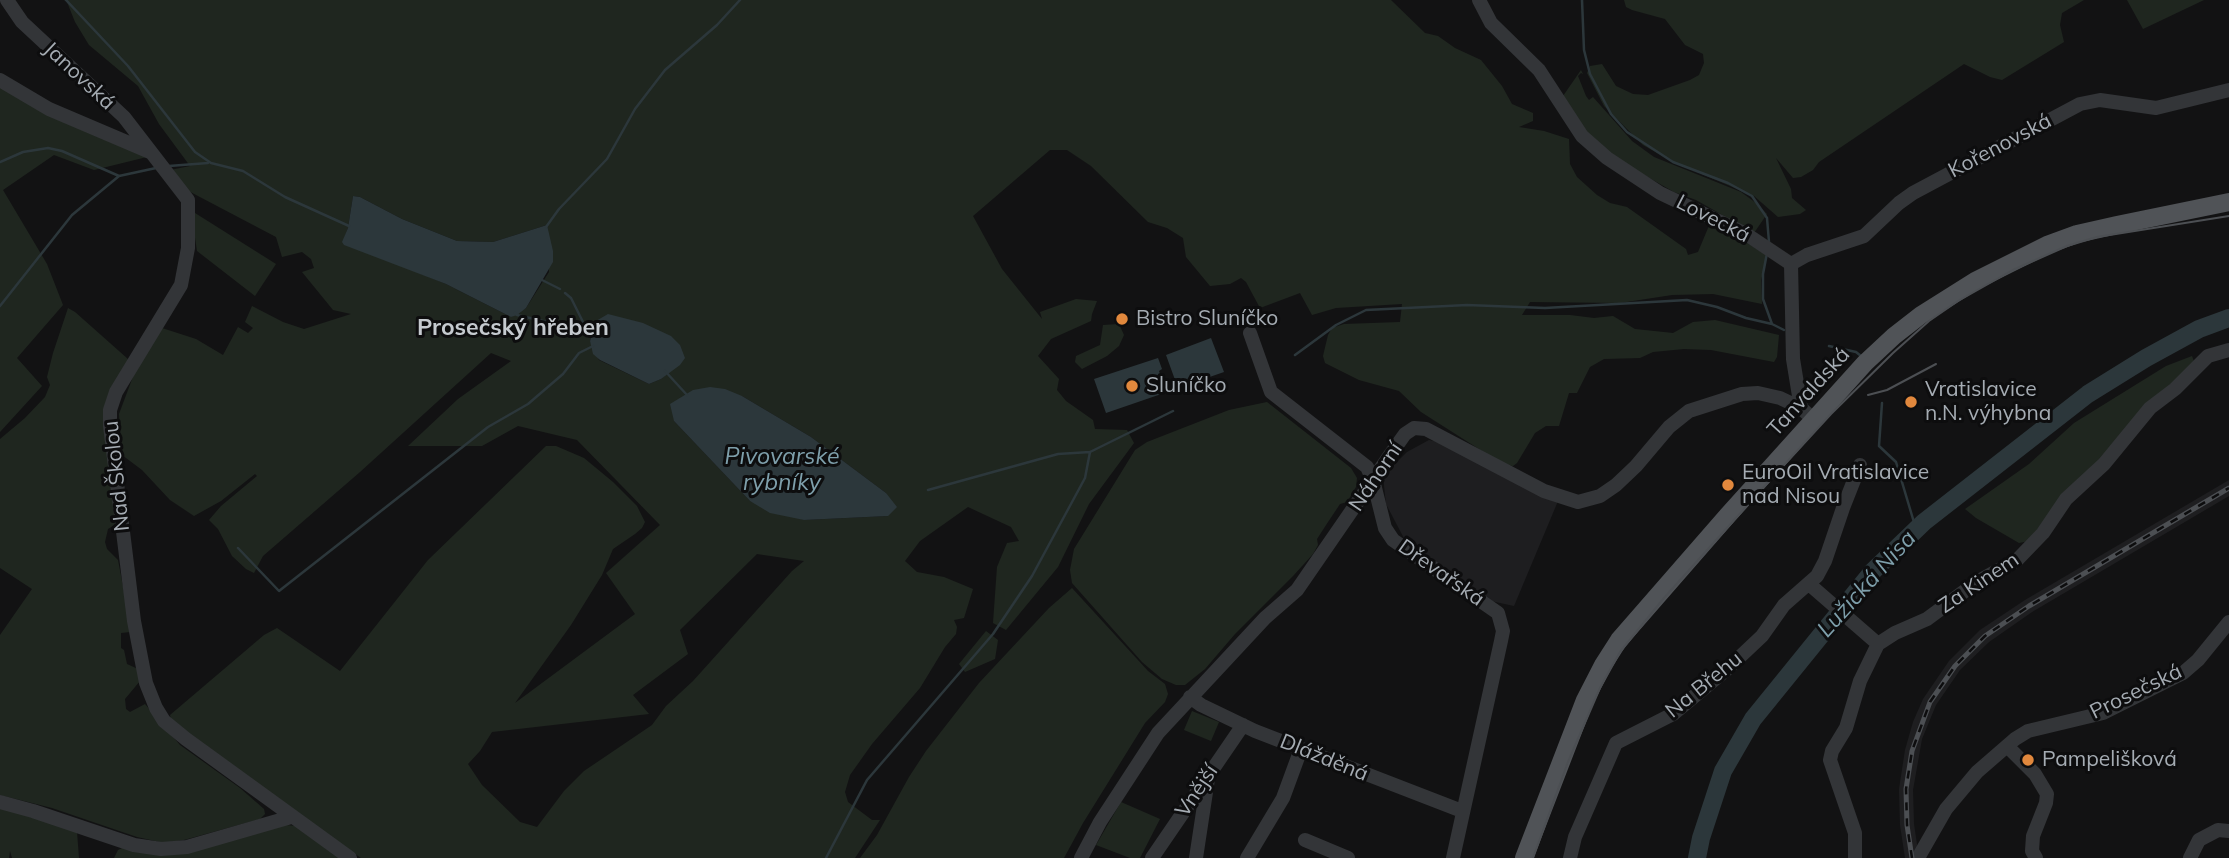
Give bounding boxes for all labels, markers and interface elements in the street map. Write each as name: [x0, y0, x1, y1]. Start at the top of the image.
street label: Janovská: [38, 37, 120, 115]
street label: Kořenovská: [1944, 108, 2056, 184]
street label: Lovecká: [1672, 190, 1754, 248]
place label: Bistro Sluníčko: [1136, 306, 1278, 332]
marker: Bistro Sluníčko: [1114, 311, 1130, 327]
district label: Prosečský hřeben: [417, 314, 609, 342]
street label: Tanvaldská: [1763, 342, 1855, 442]
place label: Sluníčko: [1146, 373, 1226, 399]
place label: Vratislavice n.N. výhybna: [1925, 377, 2051, 427]
marker: Sluníčko: [1124, 378, 1140, 394]
marker: Vratislavice n.N. výhybna: [1903, 394, 1919, 410]
street label: Nad Školou: [99, 419, 135, 533]
street label: Náhorní: [1344, 438, 1408, 516]
water label: Pivovarské rybníky: [725, 443, 839, 497]
place label: EuroOil Vratislavice nad Nisou: [1742, 460, 1929, 510]
marker: EuroOil Vratislavice nad Nisou: [1720, 477, 1736, 493]
water label: Lužická Nisa: [1812, 525, 1922, 643]
street label: Dřevařská: [1393, 534, 1489, 612]
street label: Za Kinem: [1934, 547, 2024, 619]
street label: Na Břehu: [1661, 646, 1747, 724]
street label: Prosečská: [2086, 659, 2186, 725]
street label: Dlážděná: [1276, 729, 1372, 787]
place label: Pampelišková: [2042, 747, 2177, 773]
marker: Pampelišková: [2020, 752, 2036, 768]
street label: Vnější: [1170, 760, 1224, 822]

